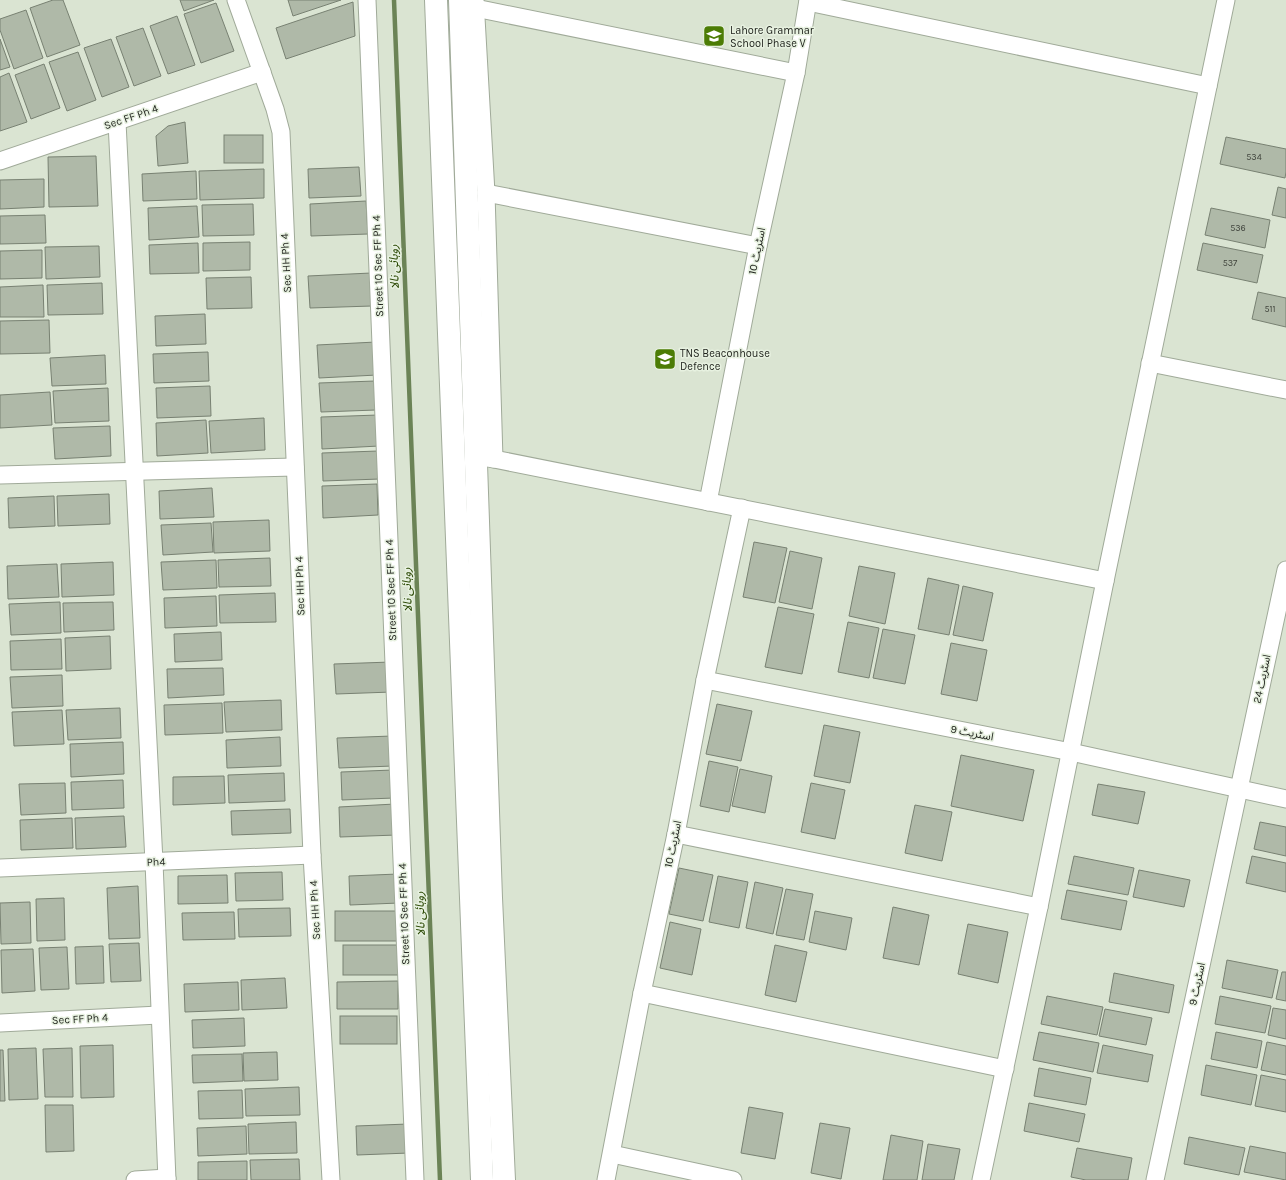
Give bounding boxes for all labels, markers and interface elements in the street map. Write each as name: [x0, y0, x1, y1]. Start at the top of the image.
school or university icon: Lahore Grammar School Phase V: [701, 23, 727, 49]
place label: Lahore Grammar School Phase V: [730, 24, 814, 50]
street label: Sec FF Ph 4: [102, 102, 160, 132]
house number: 534: [1246, 152, 1262, 162]
street label: Street 10 Sec FF Ph 4: [370, 215, 386, 317]
house number: 536: [1230, 223, 1246, 233]
street label: اسٹریٹ 10: [746, 226, 768, 276]
street label: Sec HH Ph 4: [278, 233, 294, 293]
water label: روہائی نالا: [386, 244, 402, 290]
house number: 537: [1223, 258, 1238, 268]
house number: 511: [1264, 304, 1276, 314]
school or university icon: TNS Beaconhouse Defence: [652, 346, 678, 372]
place label: TNS Beaconhouse Defence: [680, 347, 770, 373]
street label: Street 10 Sec FF Ph 4: [383, 539, 399, 641]
street label: Sec HH Ph 4: [292, 556, 308, 616]
water label: روہائی نالا: [399, 567, 415, 613]
street label: اسٹریٹ 24: [1250, 653, 1274, 705]
street label: اسٹریٹ 9: [949, 722, 995, 744]
street label: اسٹریٹ 10: [662, 819, 684, 869]
street label: Ph4: [146, 855, 166, 869]
street label: Street 10 Sec FF Ph 4: [396, 863, 412, 965]
street label: Sec HH Ph 4: [307, 880, 323, 940]
water label: روہائی نالا: [412, 891, 428, 937]
street label: اسٹریٹ 9: [1186, 961, 1208, 1007]
street label: Sec FF Ph 4: [52, 1011, 108, 1027]

